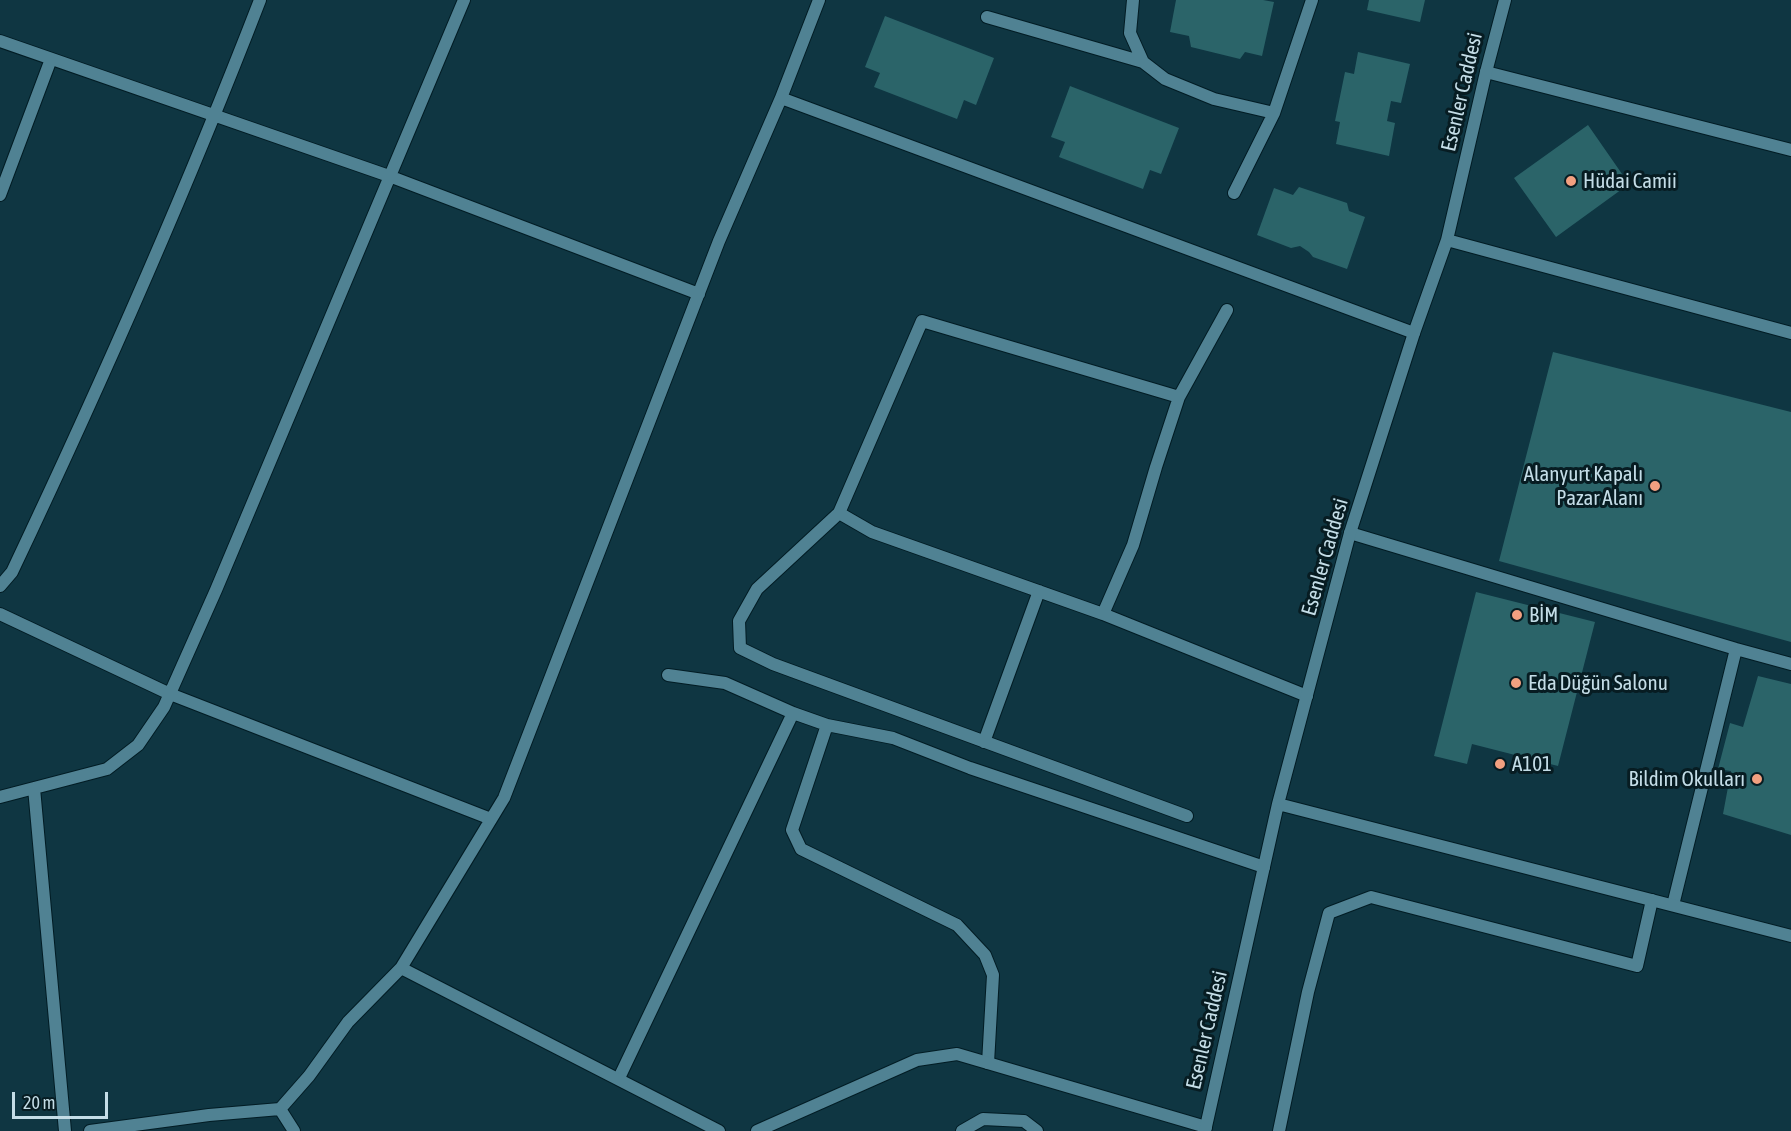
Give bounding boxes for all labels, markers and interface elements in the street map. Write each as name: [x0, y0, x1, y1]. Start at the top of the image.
street label: Esenler Caddesi: [1436, 30, 1488, 154]
place label: Hüdai Camii: [1583, 168, 1677, 194]
marker: Hüdai Camii: [1564, 174, 1578, 188]
place label: Alanyurt Kapalı Pazar Alanı: [1524, 461, 1643, 511]
marker: Alanyurt Kapalı Pazar Alanı: [1648, 479, 1662, 493]
street label: Esenler Caddesi: [1296, 495, 1354, 619]
place label: BİM: [1529, 602, 1558, 628]
marker: BİM: [1510, 608, 1524, 622]
place label: Eda Düğün Salonu: [1528, 670, 1668, 696]
marker: Eda Düğün Salonu: [1509, 676, 1523, 690]
place label: A101: [1512, 751, 1552, 777]
marker: A101: [1493, 757, 1507, 771]
place label: Bildim Okulları: [1629, 766, 1745, 792]
marker: Bildim Okulları: [1750, 772, 1764, 786]
street label: Esenler Caddesi: [1181, 968, 1233, 1092]
scale bar: [15, 1080, 111, 1118]
text: 20 m: [23, 1092, 55, 1113]

